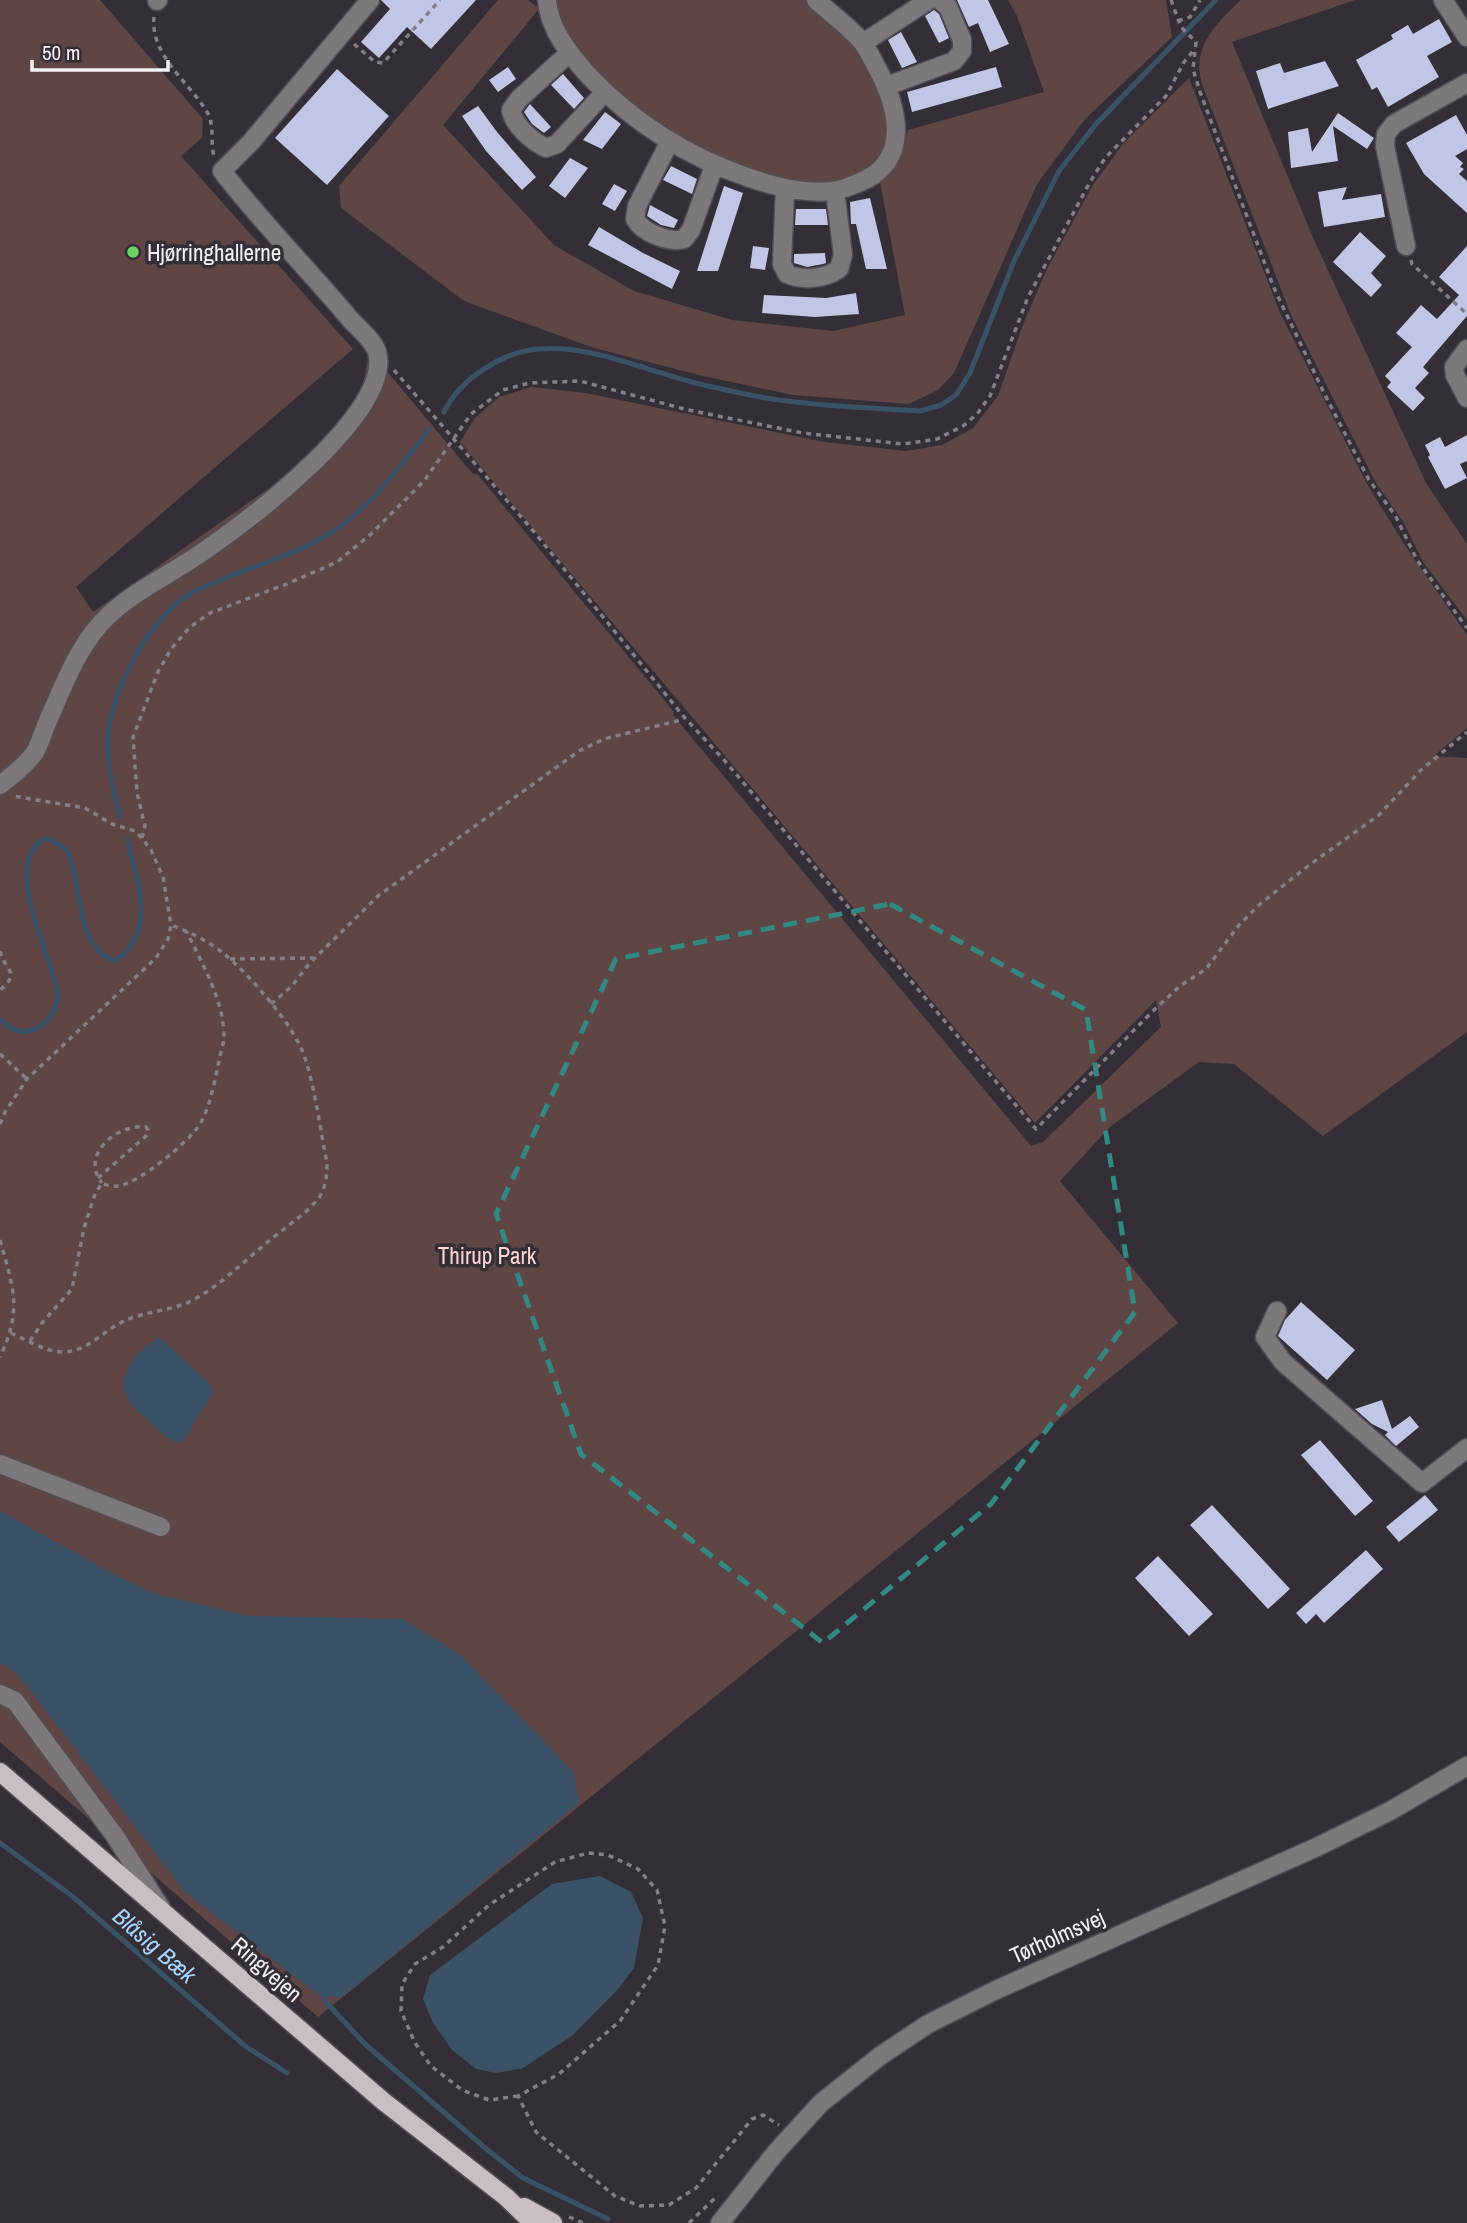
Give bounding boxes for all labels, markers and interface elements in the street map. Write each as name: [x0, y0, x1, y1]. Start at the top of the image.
scale bar: [32, 28, 168, 72]
text: 50 m: [42, 38, 80, 67]
place label: Hjørringhallerne: [147, 237, 281, 268]
marker: Hjørringhallerne: [125, 244, 141, 260]
park label: Thirup Park: [438, 1240, 537, 1271]
water label: Blåsig Bæk: [107, 1900, 204, 1991]
street label: Tørholmsvej: [1005, 1901, 1109, 1971]
street label: Ringvejen: [225, 1929, 309, 2009]

